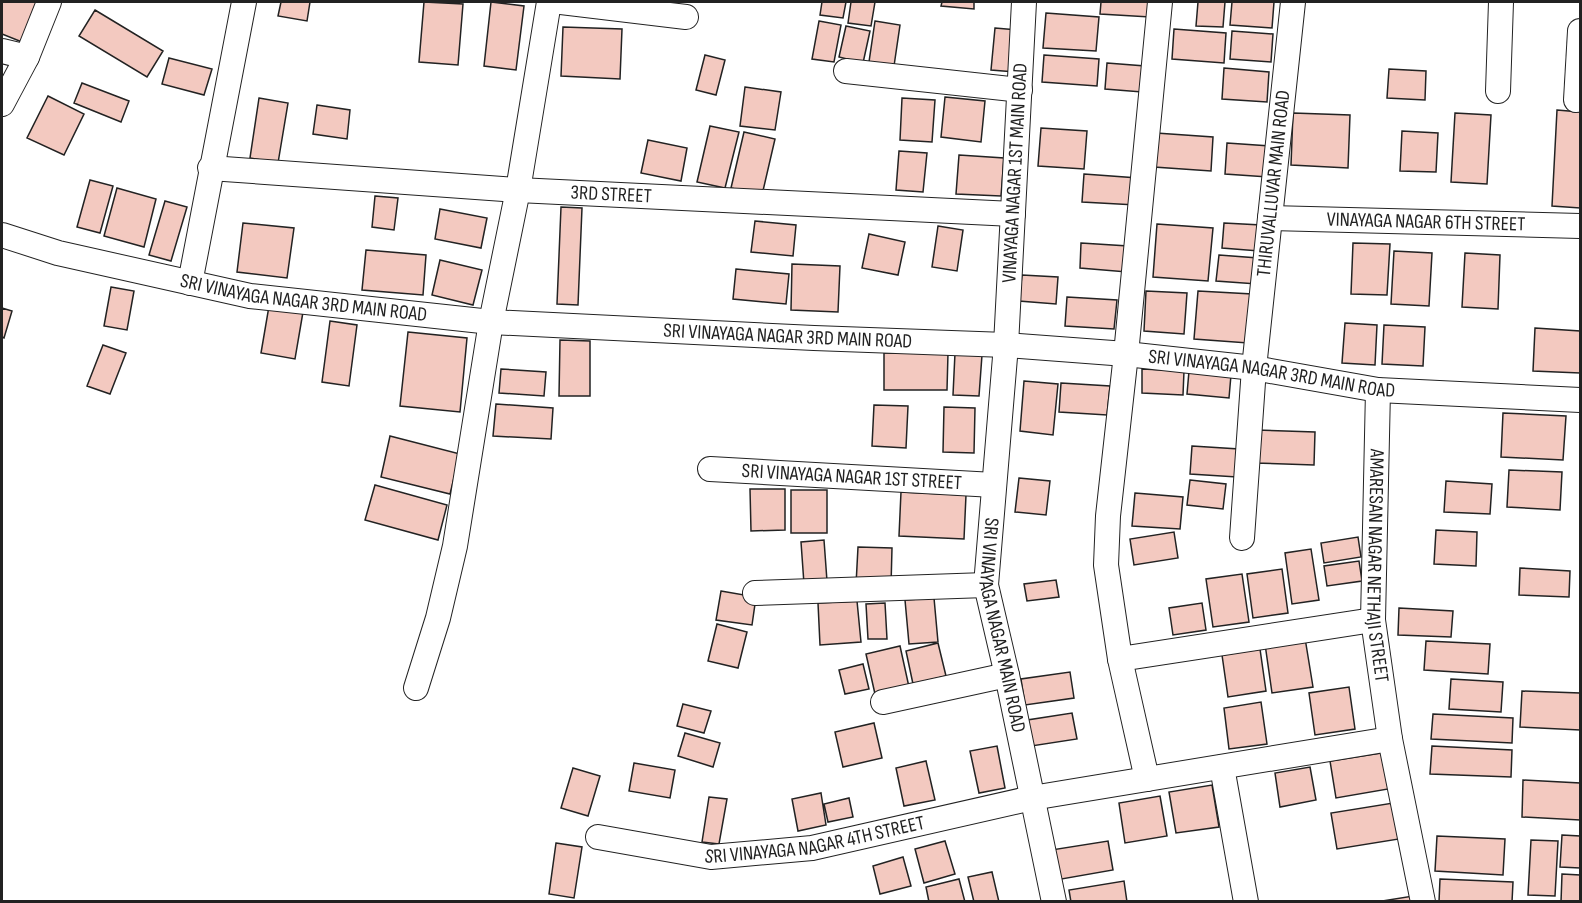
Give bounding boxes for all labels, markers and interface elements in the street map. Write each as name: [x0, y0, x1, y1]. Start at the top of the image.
street label: VINAYAGA NAGAR 1ST MAIN ROAD: [997, 63, 1033, 283]
street label: THIRUVALLUVAR MAIN ROAD: [1252, 89, 1296, 278]
street label: 3RD STREET: [570, 181, 652, 208]
street label: VINAYAGA NAGAR 6TH STREET: [1326, 207, 1526, 237]
street label: SRI VINAYAGA NAGAR 3RD MAIN ROAD: [178, 269, 428, 327]
street label: SRI VINAYAGA NAGAR 3RD MAIN ROAD: [663, 319, 913, 354]
street label: SRI VINAYAGA NAGAR 3RD MAIN ROAD: [1147, 345, 1396, 403]
street label: AMARESAN NAGAR NETHAJI STREET: [1361, 448, 1394, 684]
street label: SRI VINAYAGA NAGAR 1ST STREET: [741, 459, 963, 495]
street label: SRI VINAYAGA NAGAR MAIN ROAD: [973, 517, 1031, 735]
street label: SRI VINAYAGA NAGAR 4TH STREET: [703, 811, 927, 869]

